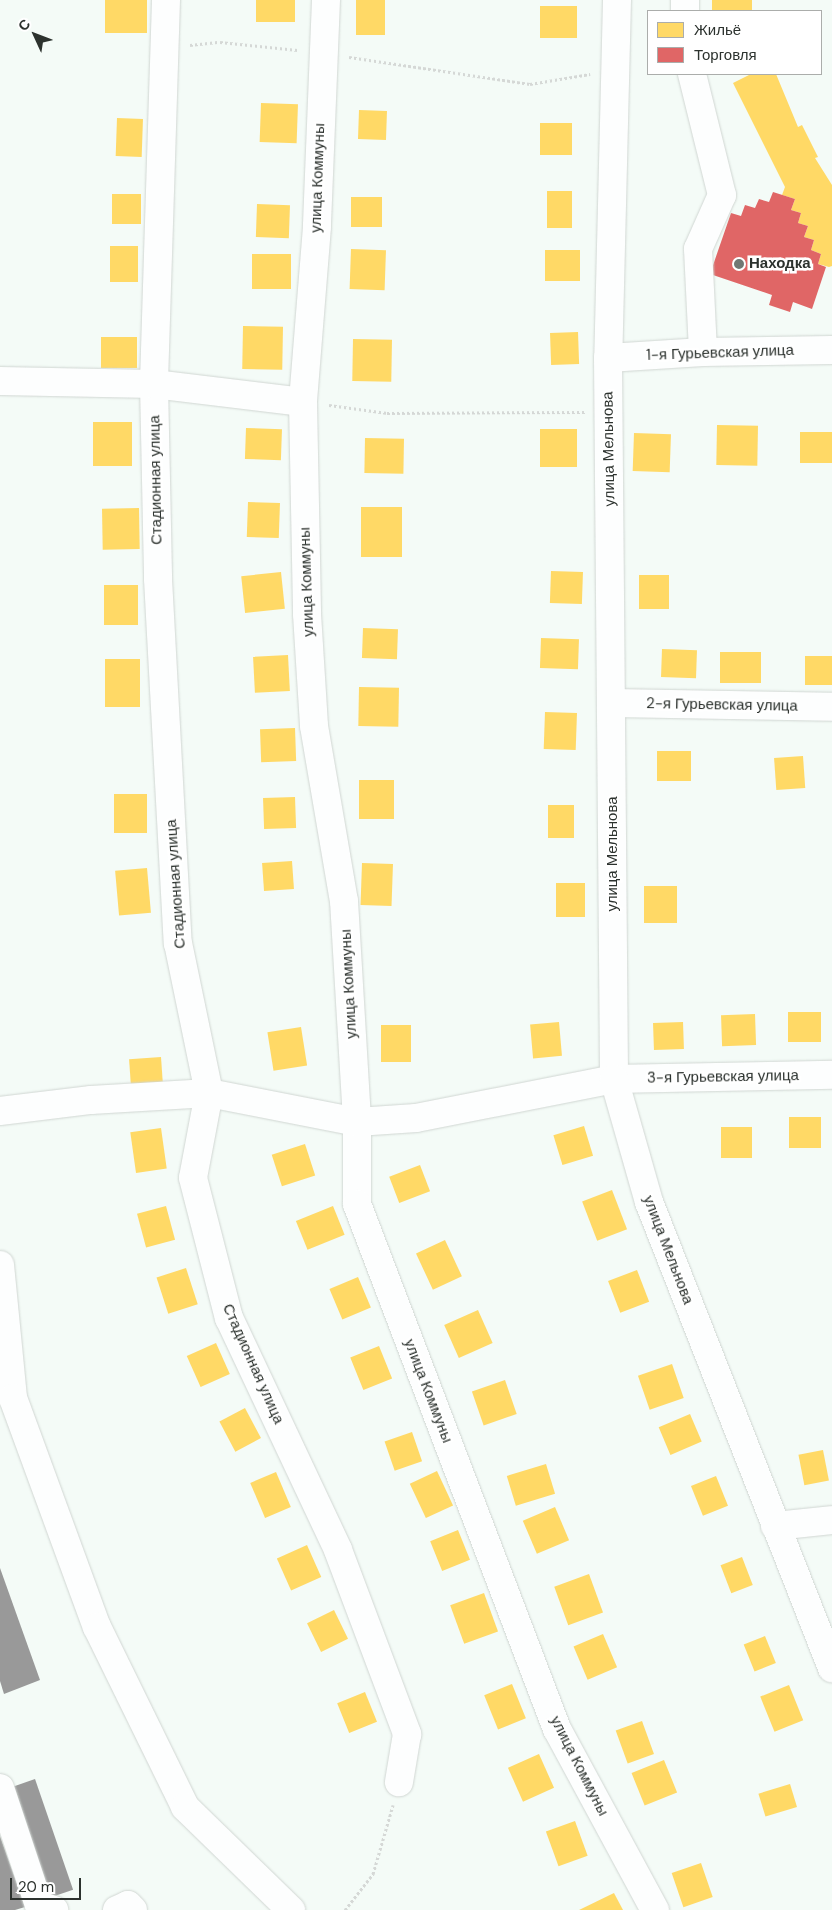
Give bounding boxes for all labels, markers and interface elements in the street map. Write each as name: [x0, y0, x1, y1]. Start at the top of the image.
north arrow: [10, 10, 60, 60]
legend: [647, 10, 822, 75]
text: С: [14, 15, 34, 35]
text: Жильё: [694, 20, 741, 40]
text: Торговля: [694, 45, 757, 65]
street label: улица Коммуны: [307, 123, 329, 233]
place label: Находка: [749, 255, 810, 273]
marker: Находка: [733, 258, 745, 270]
street label: 1-я Гурьевская улица: [646, 341, 794, 365]
street label: улица Мельнова: [599, 391, 619, 507]
street label: Стадионная улица: [146, 415, 166, 545]
street label: улица Коммуны: [296, 527, 318, 637]
street label: 2-я Гурьевская улица: [646, 695, 798, 715]
street label: улица Мельнова: [604, 796, 622, 912]
street label: Стадионная улица: [163, 819, 189, 949]
street label: улица Коммуны: [337, 929, 361, 1039]
street label: 3-я Гурьевская улица: [647, 1067, 799, 1087]
street label: улица Мельнова: [639, 1193, 697, 1307]
street label: Стадионная улица: [218, 1301, 288, 1427]
street label: улица Коммуны: [400, 1337, 456, 1445]
street label: улица Коммуны: [546, 1713, 612, 1819]
scale bar: [12, 1868, 84, 1900]
text: 20 m: [18, 1877, 54, 1897]

